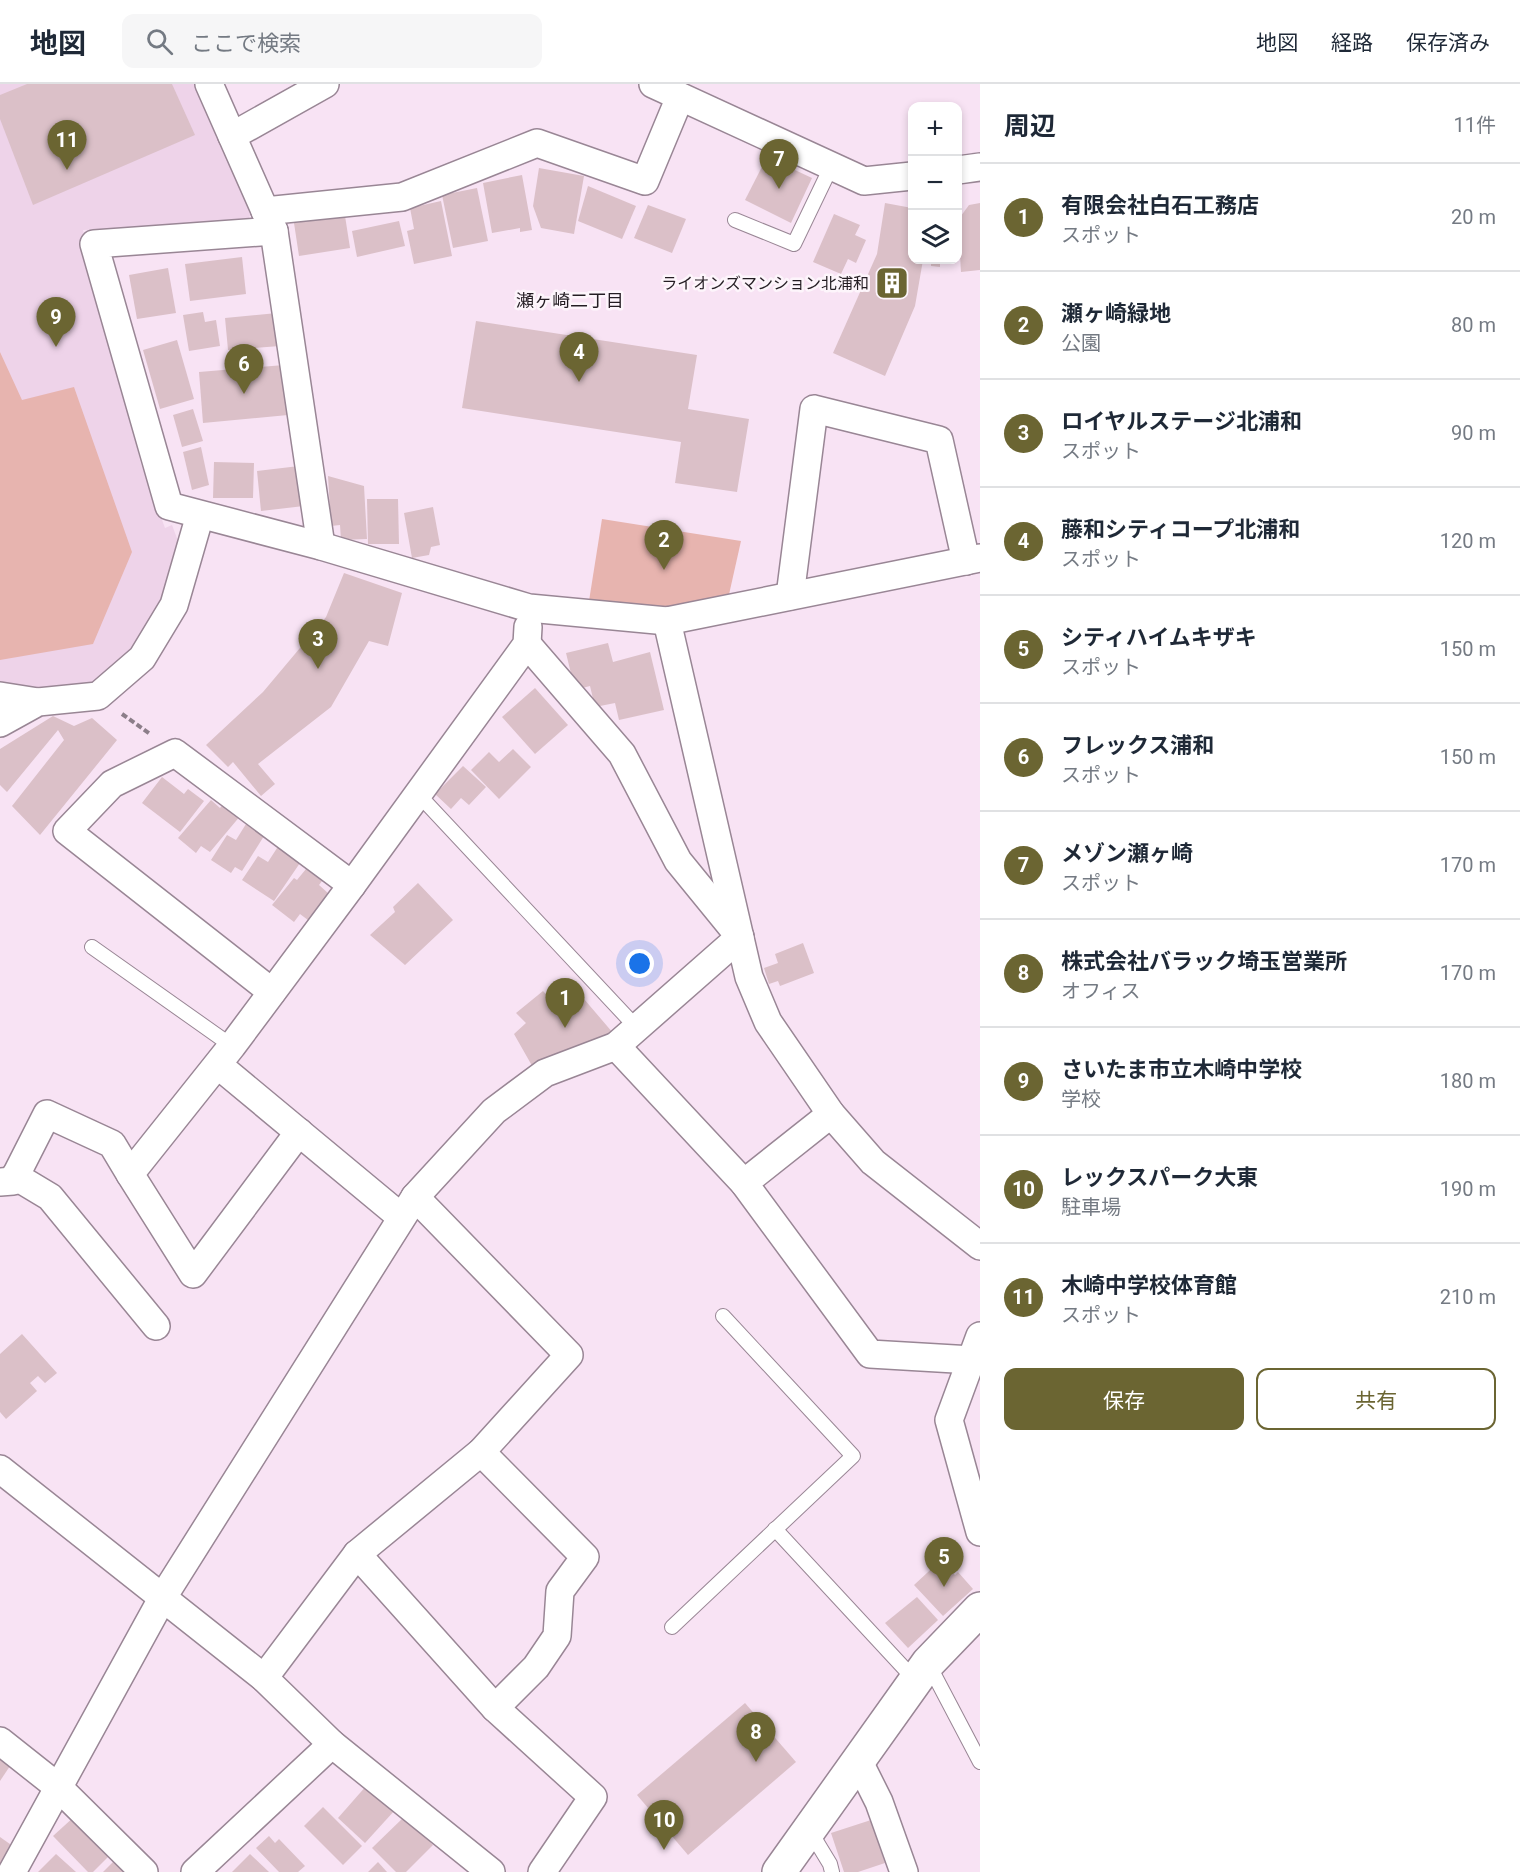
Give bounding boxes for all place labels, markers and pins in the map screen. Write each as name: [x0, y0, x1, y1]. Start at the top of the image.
pin: 11: [48, 120, 86, 170]
pin: 7: [760, 140, 798, 189]
building icon: ライオンズマンション北浦和: [874, 265, 910, 301]
place label: ライオンズマンション北浦和: [661, 274, 869, 293]
pin: 9: [36, 298, 76, 347]
pin: 4: [560, 332, 598, 382]
pin: 6: [224, 344, 264, 394]
pin: 2: [644, 520, 684, 570]
pin: 3: [298, 620, 338, 669]
pin: 1: [546, 978, 584, 1028]
pin: 5: [924, 1538, 964, 1587]
pin: 8: [736, 1712, 776, 1762]
pin: 10: [644, 1800, 684, 1850]

